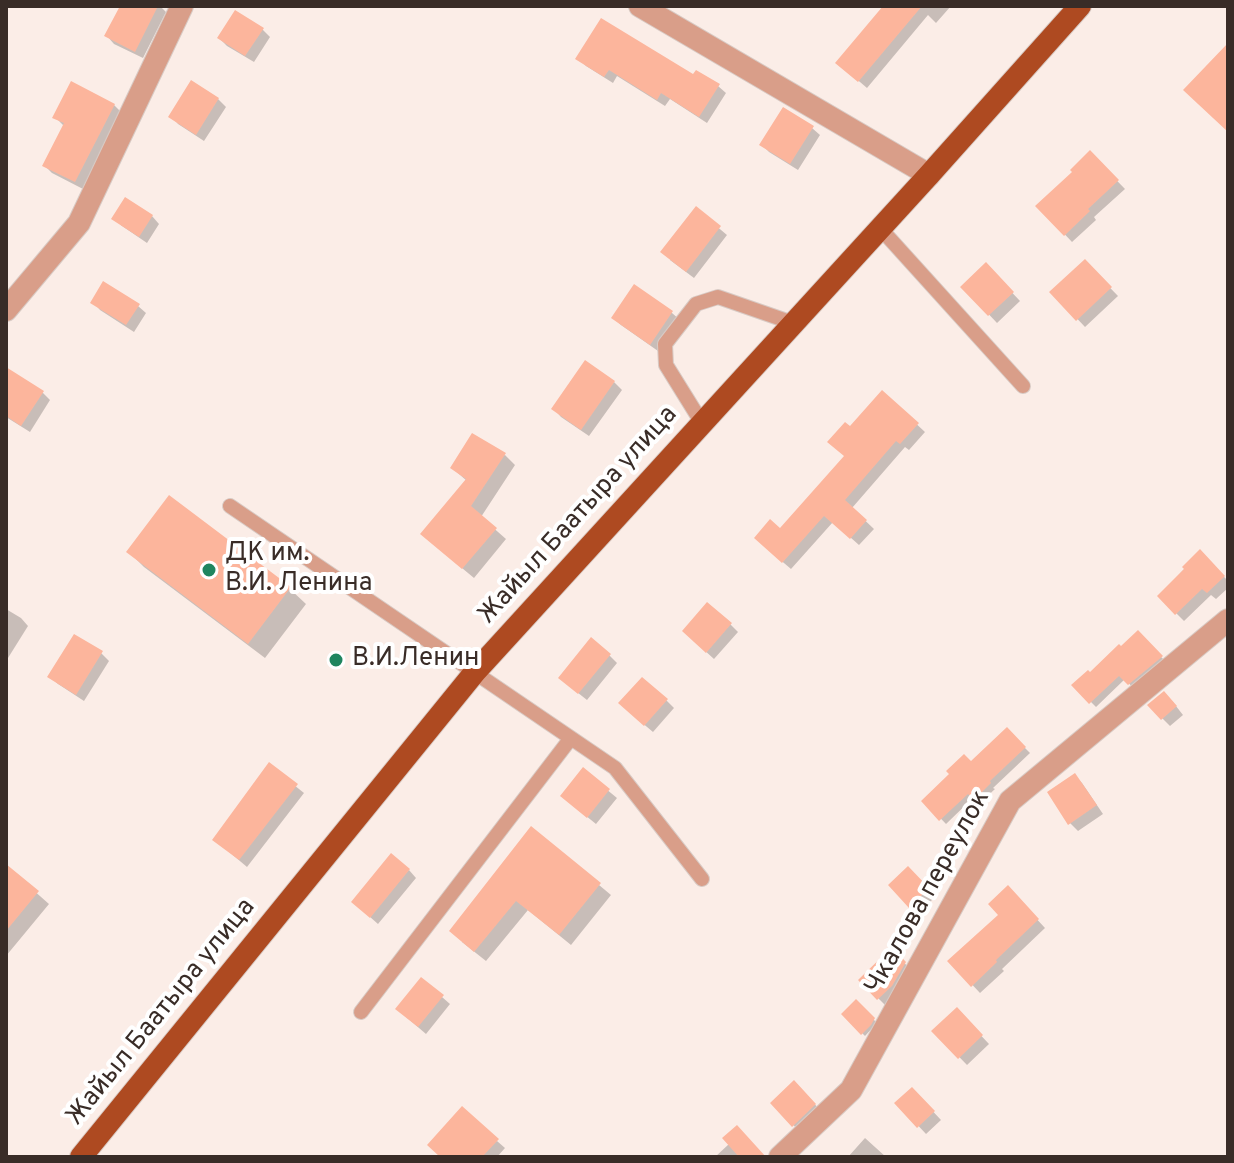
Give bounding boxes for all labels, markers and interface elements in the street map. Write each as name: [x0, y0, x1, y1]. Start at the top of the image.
street label: Жайыл Баатыра улица: [473, 400, 685, 632]
place label: ДК им. В.И. Ленина: [225, 539, 372, 600]
marker: ДК им. В.И. Ленина: [200, 561, 218, 579]
place label: В.И.Ленин: [352, 644, 480, 676]
marker: В.И.Ленин: [327, 651, 345, 669]
street label: Чкалова переулок: [860, 785, 998, 1001]
street label: Жайыл Баатыра улица: [61, 893, 263, 1133]

